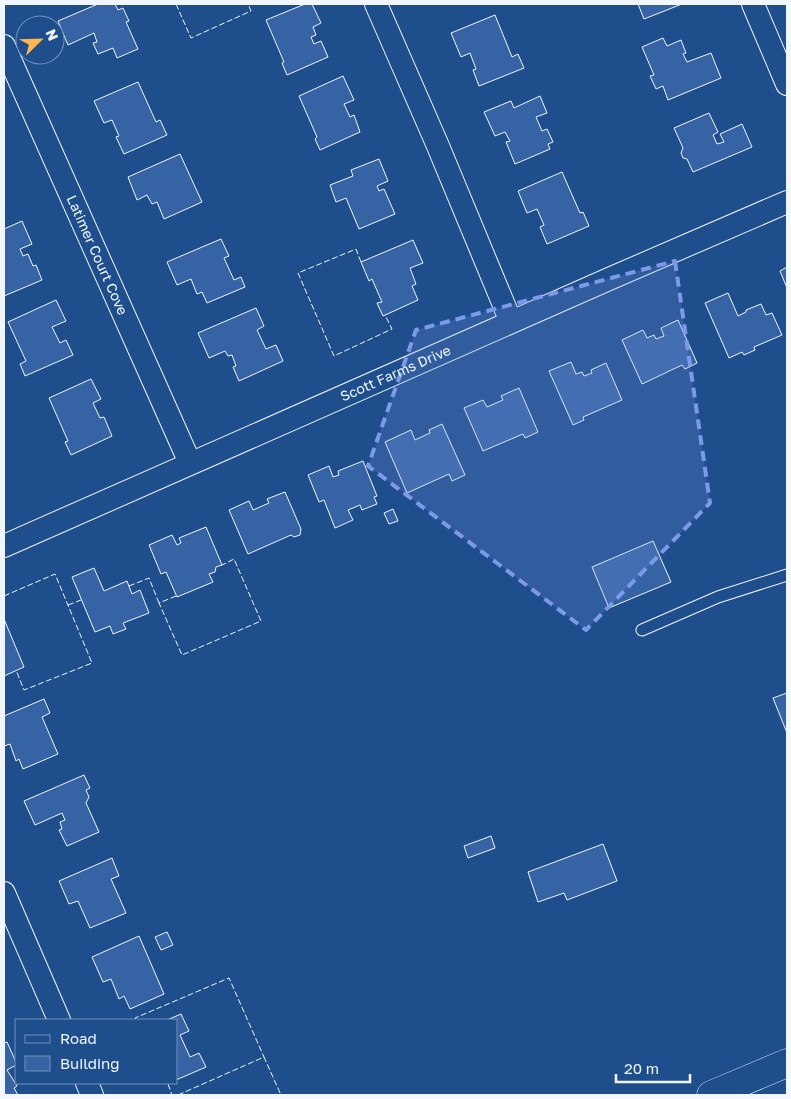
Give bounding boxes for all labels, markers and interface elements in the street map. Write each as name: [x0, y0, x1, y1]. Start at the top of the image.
north arrow: [15, 15, 65, 65]
text: N: [43, 27, 62, 43]
street label: Latimer Court Cove: [64, 192, 132, 317]
street label: Scott Farms Drive: [337, 341, 453, 405]
legend: [15, 1019, 178, 1084]
text: Road: [60, 1029, 97, 1047]
scale bar: [616, 1052, 690, 1084]
text: Building: [60, 1054, 120, 1072]
text: 20 m: [624, 1059, 659, 1077]

